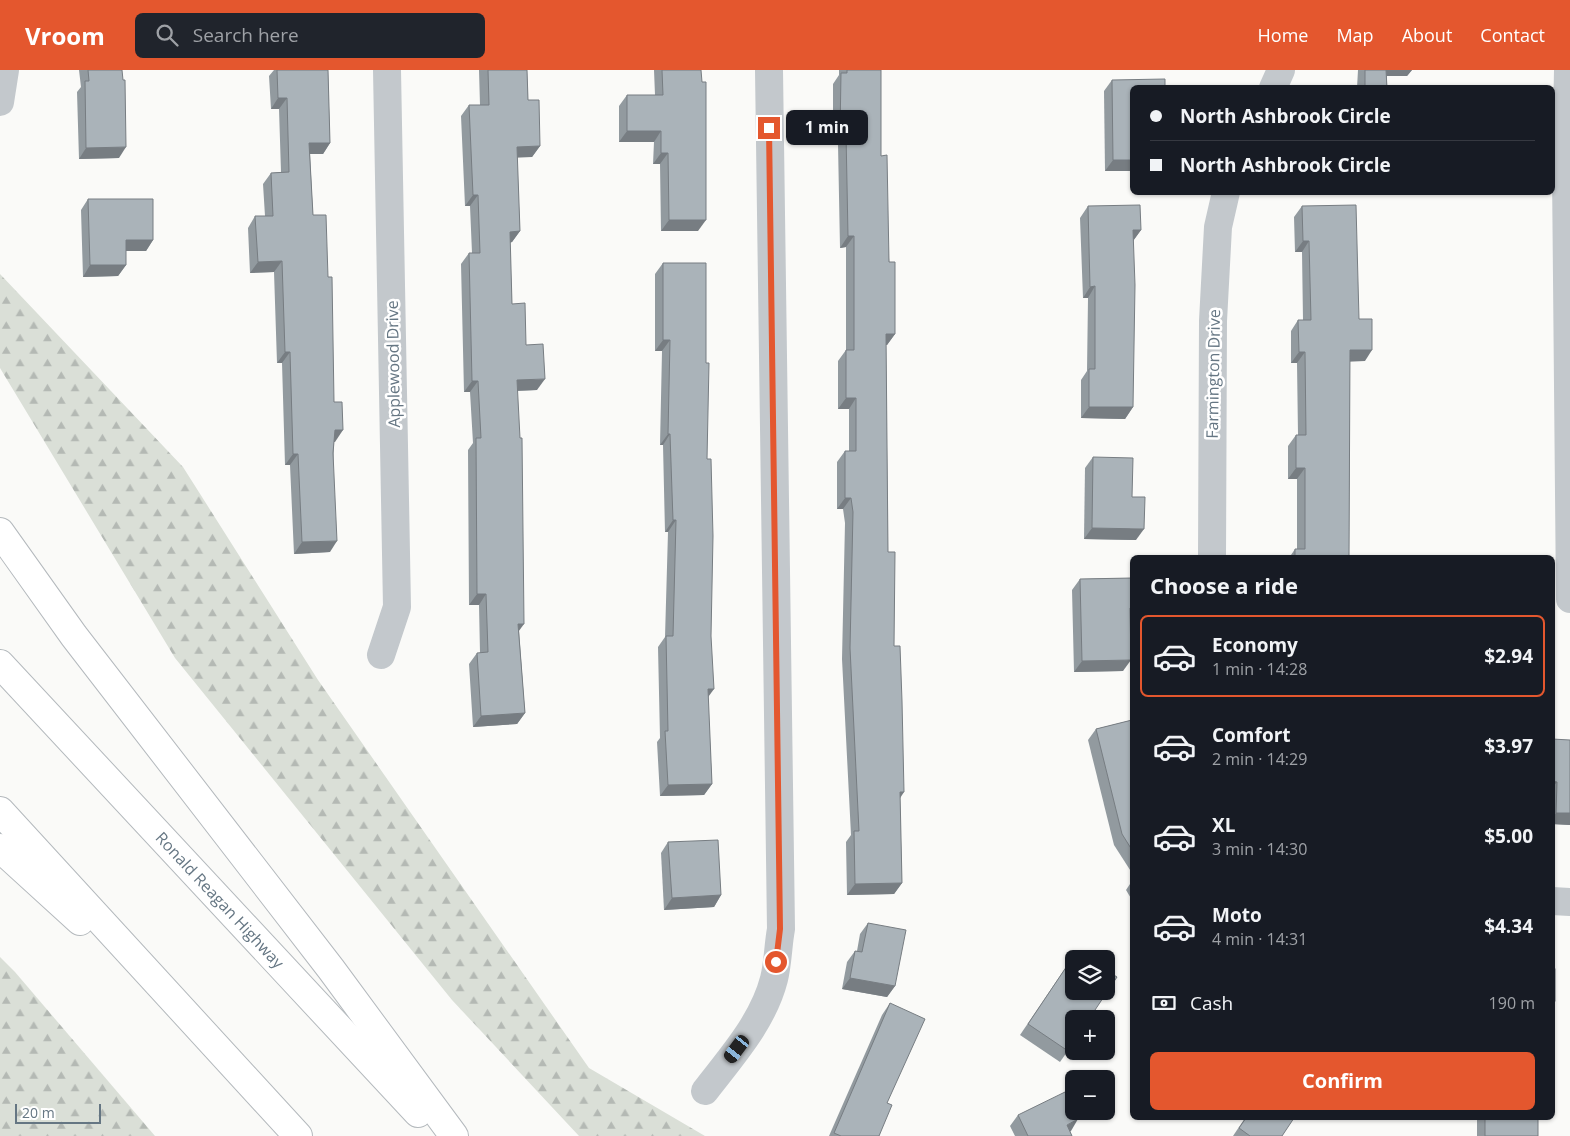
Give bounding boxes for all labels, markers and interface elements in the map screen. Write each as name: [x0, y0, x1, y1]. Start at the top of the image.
search box: [135, 13, 485, 58]
text: Vroom: [25, 19, 105, 52]
icon: search: [153, 21, 181, 49]
text: Search here: [193, 22, 299, 48]
text: Home: [1258, 23, 1308, 47]
text: Map: [1336, 23, 1374, 47]
text: About: [1402, 23, 1452, 47]
text: Contact: [1480, 23, 1545, 47]
text: North Ashbrook Circle: [1180, 103, 1391, 129]
callout: 1 min: [786, 110, 869, 146]
text: 1 min: [805, 116, 849, 138]
route end: [758, 117, 780, 139]
text: North Ashbrook Circle: [1180, 152, 1391, 178]
street label: Applewood Drive: [381, 300, 405, 428]
street label: Farmington Drive: [1201, 309, 1225, 439]
text: Choose a ride: [1150, 570, 1298, 600]
text: Economy: [1212, 632, 1298, 658]
icon: car: [1152, 634, 1197, 679]
text: $2.94: [1484, 643, 1533, 669]
text: 1 min · 14:28: [1212, 658, 1307, 680]
text: Comfort: [1212, 722, 1291, 748]
icon: car: [1152, 724, 1197, 769]
text: $3.97: [1484, 733, 1533, 759]
text: 2 min · 14:29: [1212, 748, 1307, 770]
text: XL: [1212, 812, 1235, 838]
icon: car: [1152, 814, 1197, 859]
text: $5.00: [1484, 823, 1533, 849]
street label: Ronald Reagan Highway: [151, 827, 290, 974]
text: 3 min · 14:30: [1212, 838, 1307, 860]
text: Moto: [1212, 902, 1262, 928]
icon: car: [1152, 904, 1197, 949]
text: $4.34: [1484, 913, 1533, 939]
text: 4 min · 14:31: [1212, 928, 1307, 950]
map controls: [1065, 950, 1115, 1120]
button: layers: [1065, 950, 1115, 1000]
route start: [765, 951, 787, 973]
icon: cash: [1150, 989, 1178, 1017]
text: Cash: [1190, 990, 1233, 1016]
text: 190 m: [1489, 992, 1535, 1014]
button: +: [1065, 1010, 1115, 1060]
car: [721, 1033, 752, 1065]
button: Confirm: [1150, 1052, 1535, 1110]
button: −: [1065, 1070, 1115, 1120]
scale bar: [15, 1101, 101, 1124]
text: 20 m: [22, 1103, 55, 1122]

